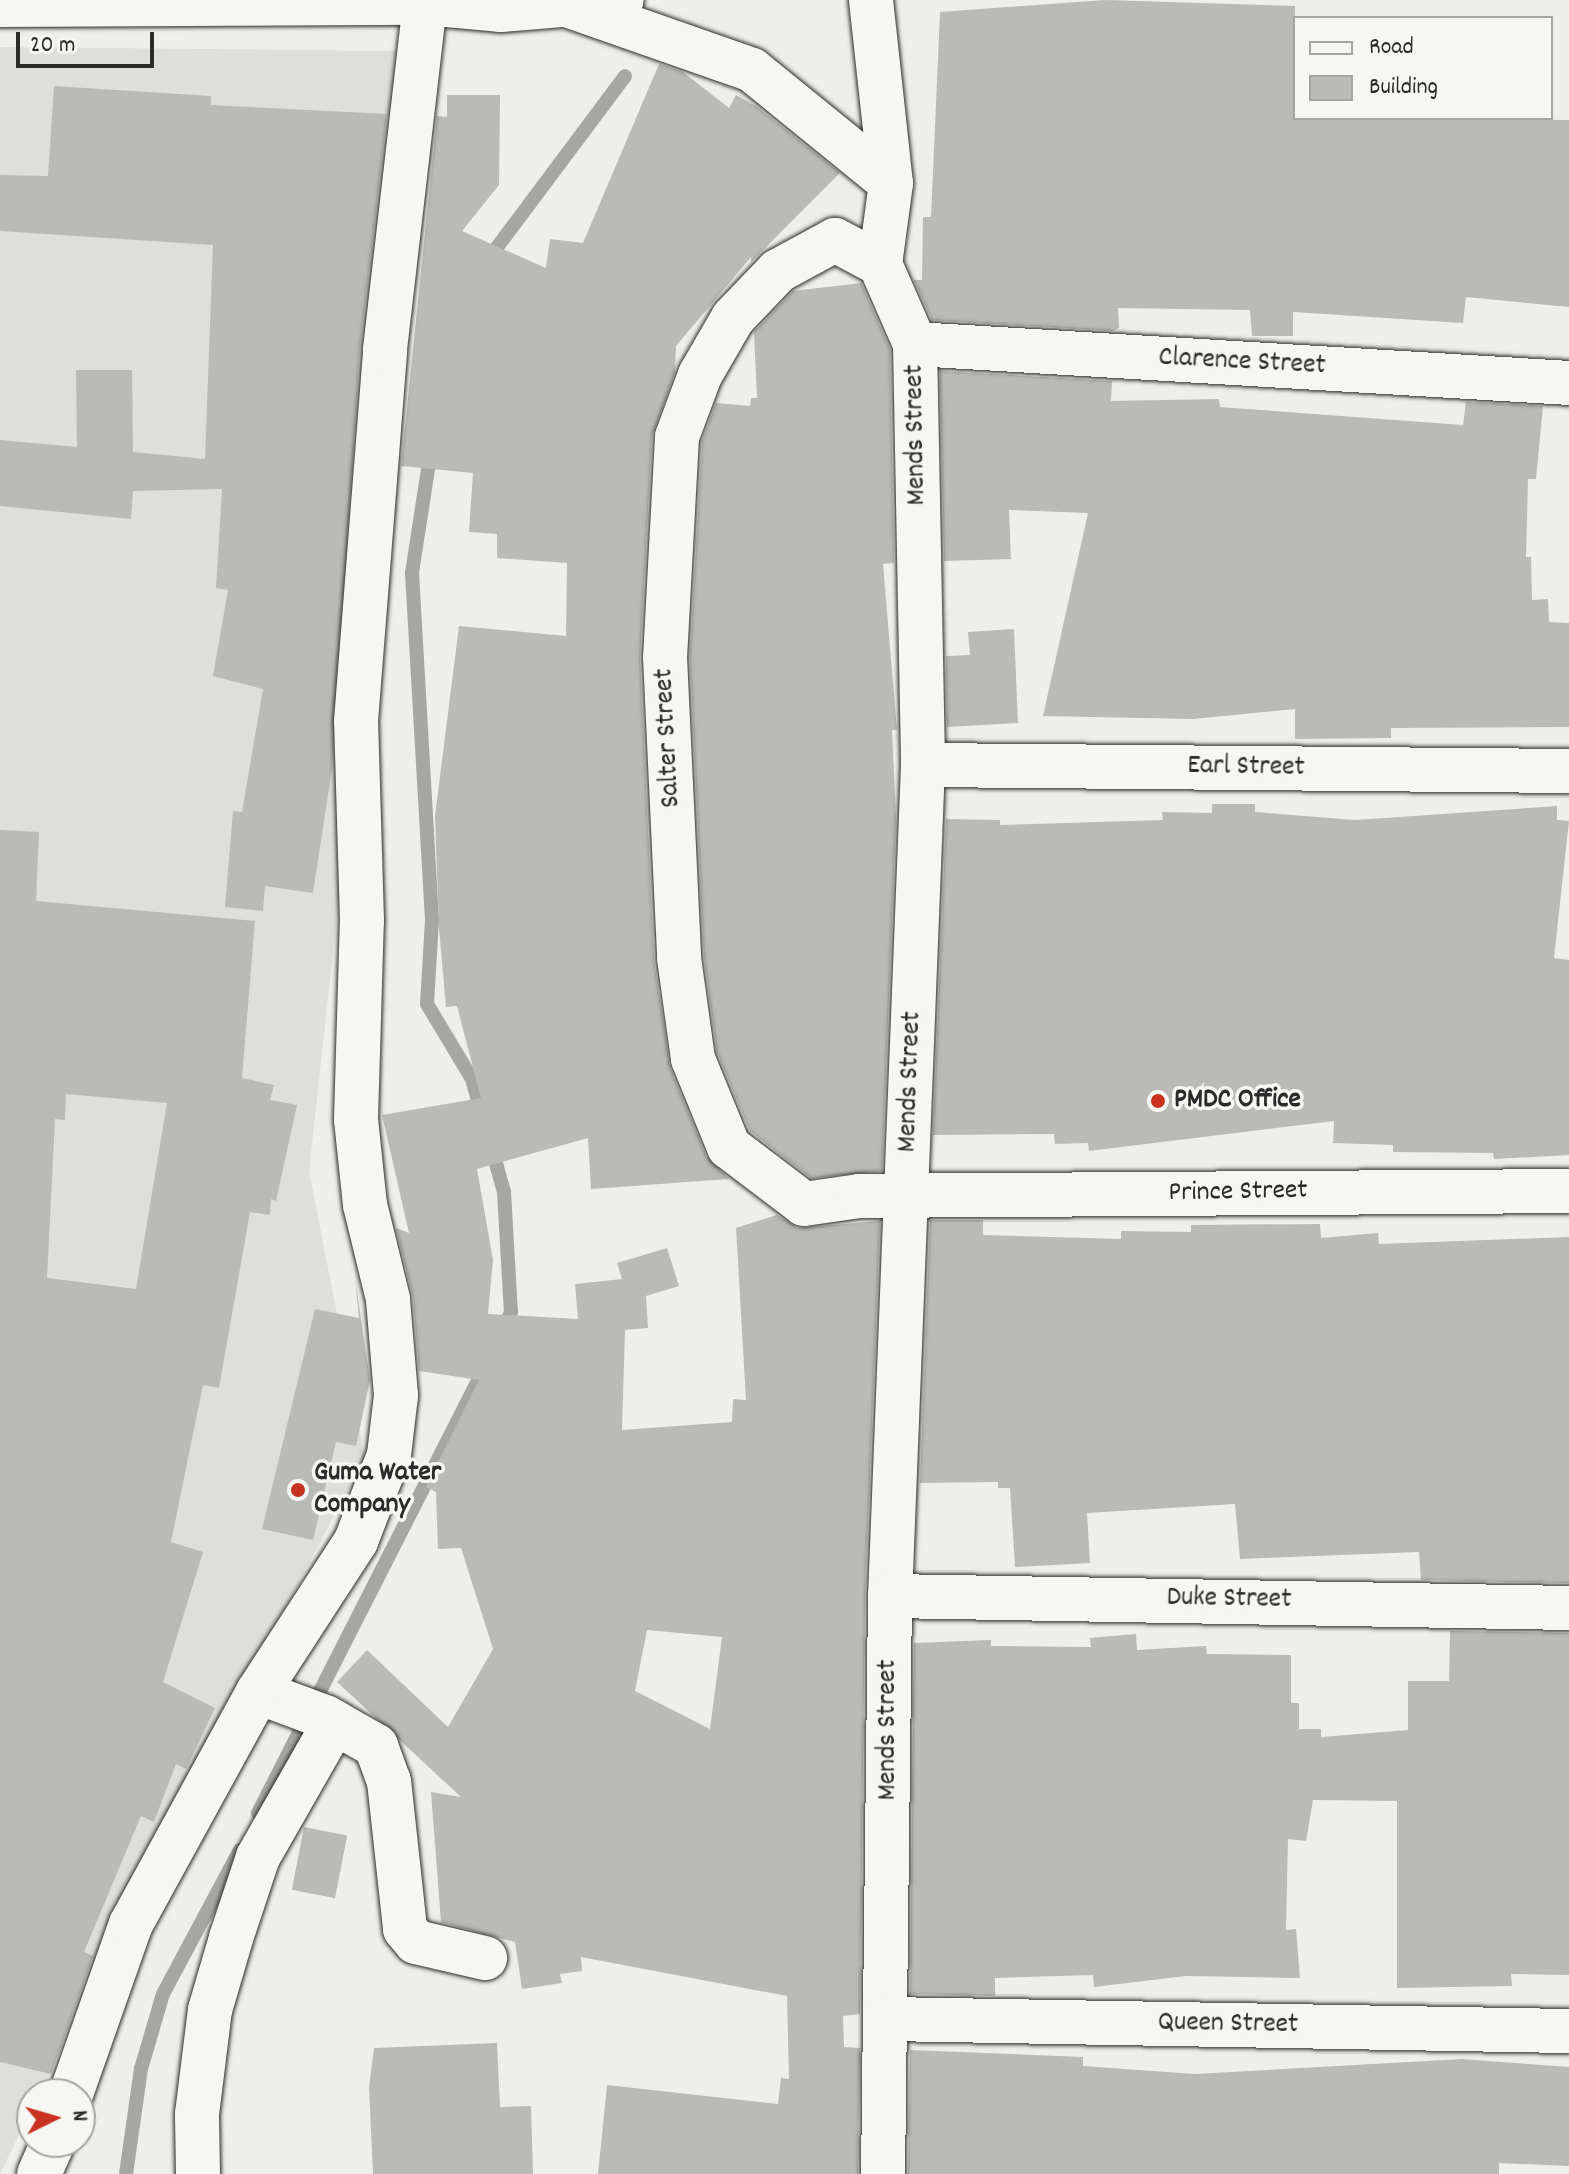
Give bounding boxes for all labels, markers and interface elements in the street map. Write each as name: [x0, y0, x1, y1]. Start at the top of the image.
scale bar: [20, 16, 158, 66]
legend: [1293, 16, 1553, 120]
text: 20 m: [30, 29, 76, 63]
text: Road: [1369, 31, 1414, 65]
text: Building: [1369, 71, 1438, 105]
street label: Clarence Street: [1158, 342, 1326, 384]
street label: Mends Street: [899, 364, 935, 506]
street label: Salter Street: [649, 667, 689, 809]
street label: Earl Street: [1187, 750, 1305, 786]
street label: Mends Street: [892, 1011, 930, 1153]
place label: PMDC Office: [1174, 1084, 1301, 1118]
marker: PMDC Office: [1149, 1092, 1167, 1110]
street label: Prince Street: [1168, 1175, 1308, 1211]
place label: Guma Water Company: [314, 1457, 441, 1523]
marker: Guma Water Company: [289, 1481, 307, 1499]
street label: Duke Street: [1166, 1582, 1292, 1618]
street label: Mends Street: [872, 1659, 906, 1801]
street label: Queen Street: [1158, 2007, 1298, 2043]
north arrow: [16, 2078, 96, 2158]
text: N: [62, 2109, 94, 2123]

